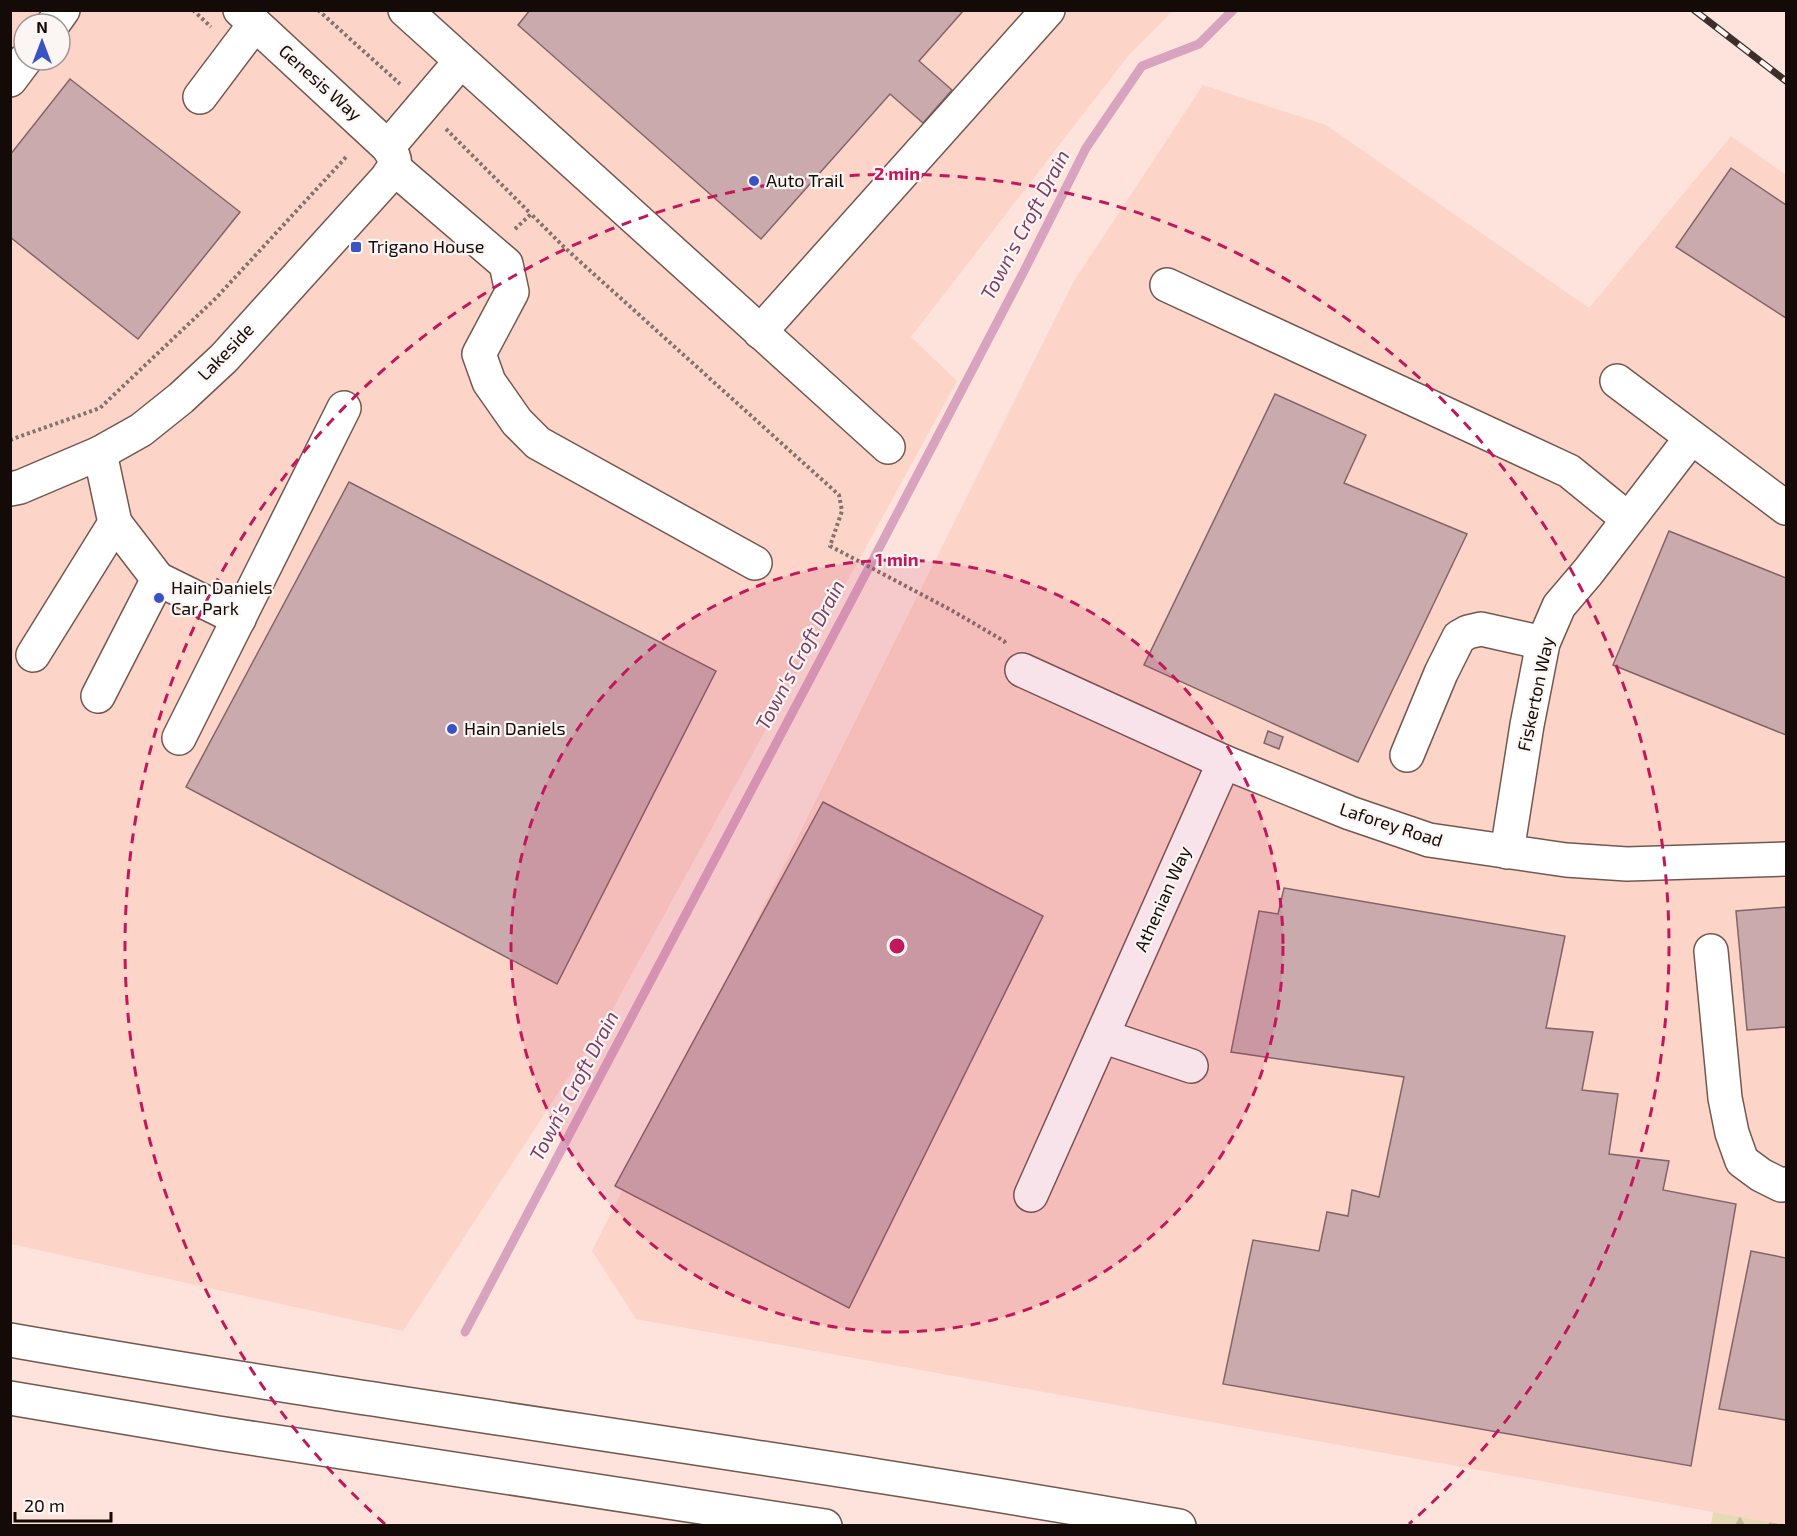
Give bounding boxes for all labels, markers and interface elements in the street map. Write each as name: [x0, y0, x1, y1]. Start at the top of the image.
north arrow: [12, 12, 72, 72]
text: N: [36, 17, 48, 36]
street label: Genesis Way: [275, 39, 367, 126]
water label: Town's Croft Drain: [974, 145, 1074, 304]
text: 2 min: [874, 162, 920, 184]
place label: Auto Trail: [766, 169, 844, 191]
marker: Auto Trail: [747, 174, 761, 188]
place label: Trigano House: [368, 235, 484, 257]
marker: Trigano House: [349, 240, 363, 254]
street label: Lakeside: [193, 318, 258, 385]
text: 1 min: [875, 548, 919, 570]
water label: Town's Croft Drain: [749, 575, 849, 734]
place label: Hain Daniels Car Park: [171, 576, 273, 619]
marker: Hain Daniels Car Park: [152, 591, 166, 605]
street label: Fiskerton Way: [1512, 634, 1558, 753]
place label: Hain Daniels: [464, 717, 566, 739]
marker: Hain Daniels: [445, 722, 459, 736]
street label: Laforey Road: [1337, 797, 1446, 851]
street label: Athenian Way: [1129, 842, 1195, 955]
centre of rings: [887, 936, 907, 956]
water label: Town's Croft Drain: [523, 1006, 623, 1165]
scale bar: [15, 1485, 111, 1523]
text: 20 m: [24, 1494, 65, 1516]

